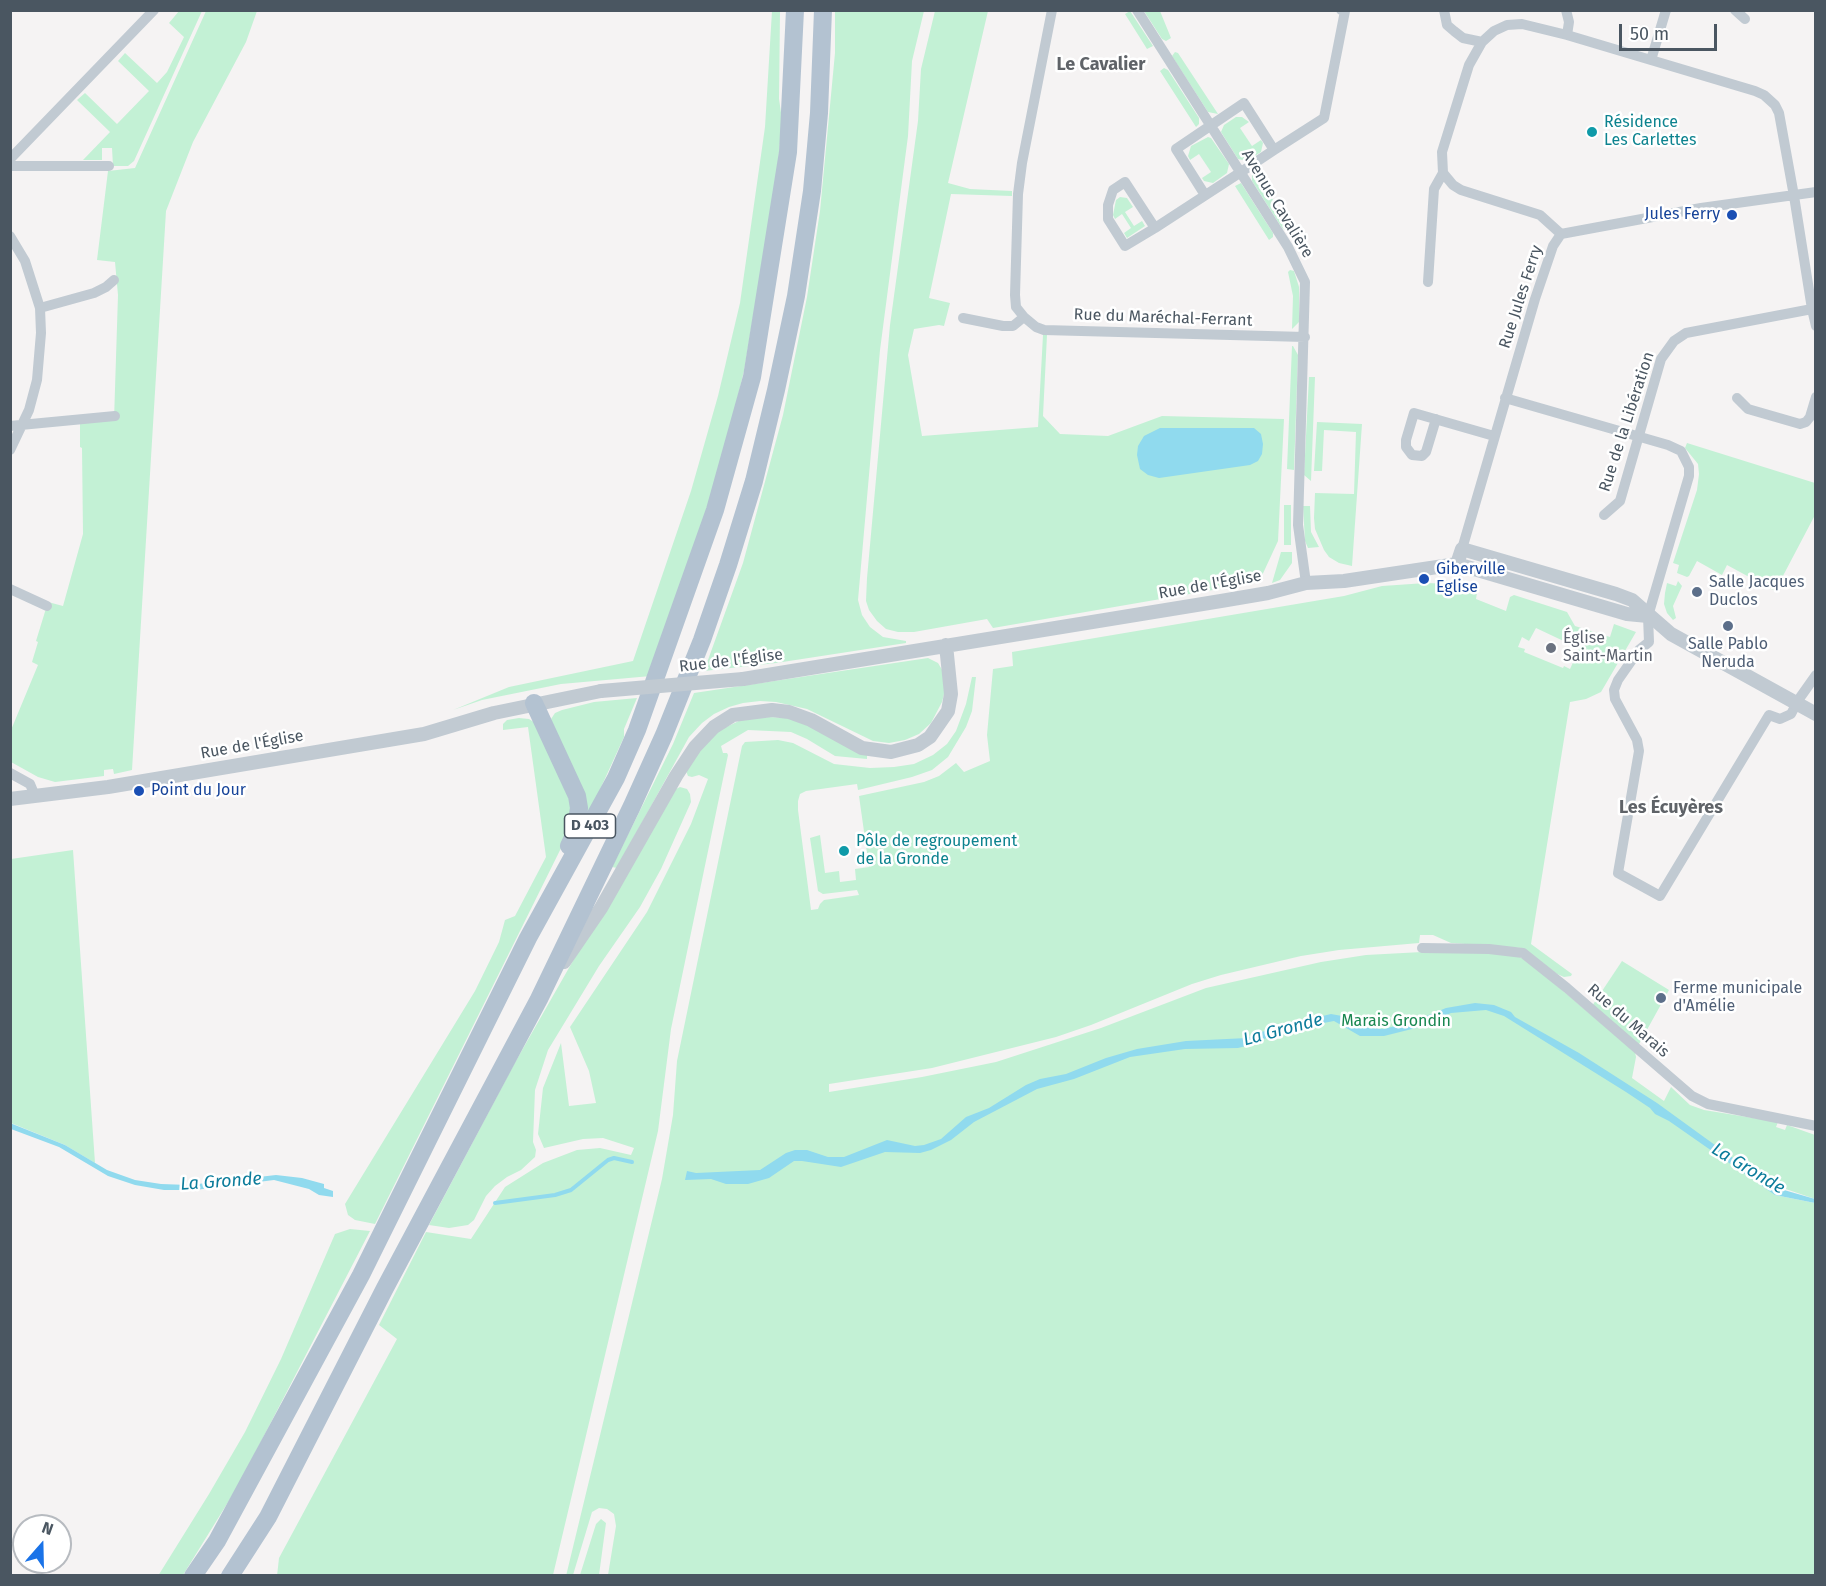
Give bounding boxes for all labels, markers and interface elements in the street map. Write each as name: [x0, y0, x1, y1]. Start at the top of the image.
scale bar: [1622, 12, 1720, 50]
text: 50 m: [1630, 23, 1669, 45]
district label: Le Cavalier: [1057, 54, 1145, 76]
place label: Résidence Les Carlettes: [1604, 113, 1697, 151]
marker: Résidence Les Carlettes: [1585, 125, 1599, 139]
street label: Avenue Cavalière: [1237, 146, 1317, 262]
place label: Jules Ferry: [1645, 205, 1720, 225]
marker: Jules Ferry: [1725, 208, 1739, 222]
street label: Rue Jules Ferry: [1495, 243, 1547, 351]
street label: Rue du Maréchal-Ferrant: [1073, 305, 1253, 331]
street label: Rue de la Libération: [1595, 350, 1659, 494]
place label: Giberville Eglise: [1436, 560, 1505, 598]
street label: Rue de l'Église: [1157, 566, 1263, 604]
marker: Giberville Eglise: [1417, 572, 1431, 586]
place label: Salle Jacques Duclos: [1709, 573, 1805, 611]
marker: Salle Jacques Duclos: [1690, 585, 1704, 599]
marker: Salle Pablo Neruda: [1721, 619, 1735, 633]
place label: Église Saint-Martin: [1563, 629, 1653, 667]
place label: Salle Pablo Neruda: [1688, 635, 1768, 673]
marker: Église Saint-Martin: [1544, 641, 1558, 655]
street label: Rue de l'Église: [678, 645, 784, 677]
street label: Rue de l'Église: [199, 726, 305, 764]
place label: Point du Jour: [151, 781, 246, 801]
marker: Point du Jour: [132, 784, 146, 798]
district label: Les Écuyères: [1619, 797, 1723, 819]
road number: D 403: [564, 814, 616, 838]
place label: Pôle de regroupement de la Gronde: [856, 832, 1017, 870]
marker: Pôle de regroupement de la Gronde: [837, 844, 851, 858]
place label: Ferme municipale d'Amélie: [1673, 979, 1802, 1017]
street label: Rue du Marais: [1583, 980, 1673, 1062]
marker: Ferme municipale d'Amélie: [1654, 991, 1668, 1005]
water label: La Gronde: [1241, 1009, 1325, 1051]
park label: Marais Grondin: [1341, 1012, 1451, 1032]
water label: La Gronde: [1707, 1139, 1789, 1199]
water label: La Gronde: [180, 1168, 262, 1196]
north arrow: [12, 1514, 72, 1574]
text: N: [39, 1518, 56, 1539]

